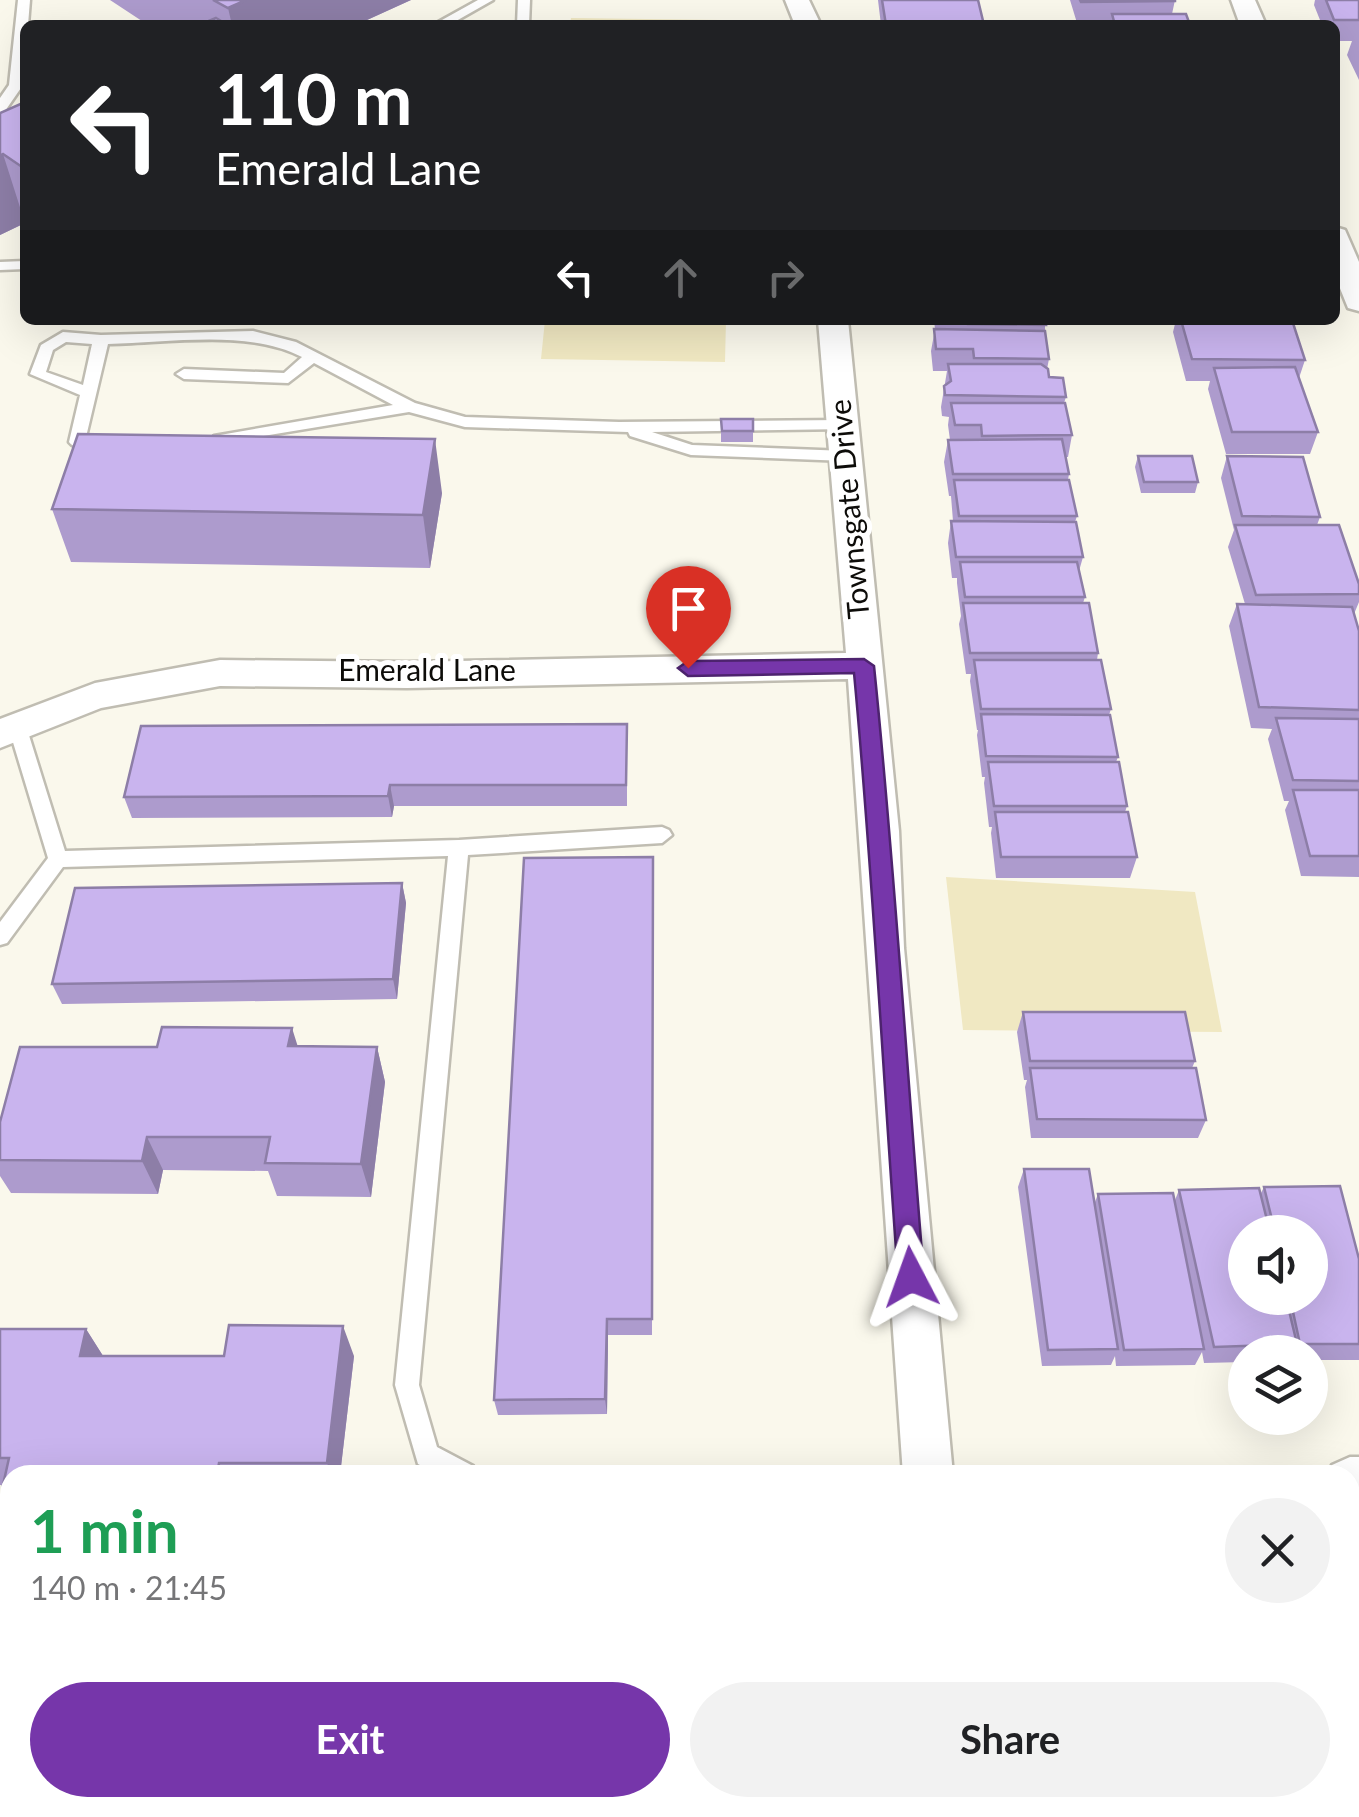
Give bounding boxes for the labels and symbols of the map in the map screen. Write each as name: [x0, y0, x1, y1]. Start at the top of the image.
street label: Townsgate Drive: [820, 398, 876, 620]
pin: [646, 566, 731, 669]
street label: Emerald Lane: [338, 651, 516, 687]
position arrow: [859, 1225, 963, 1329]

